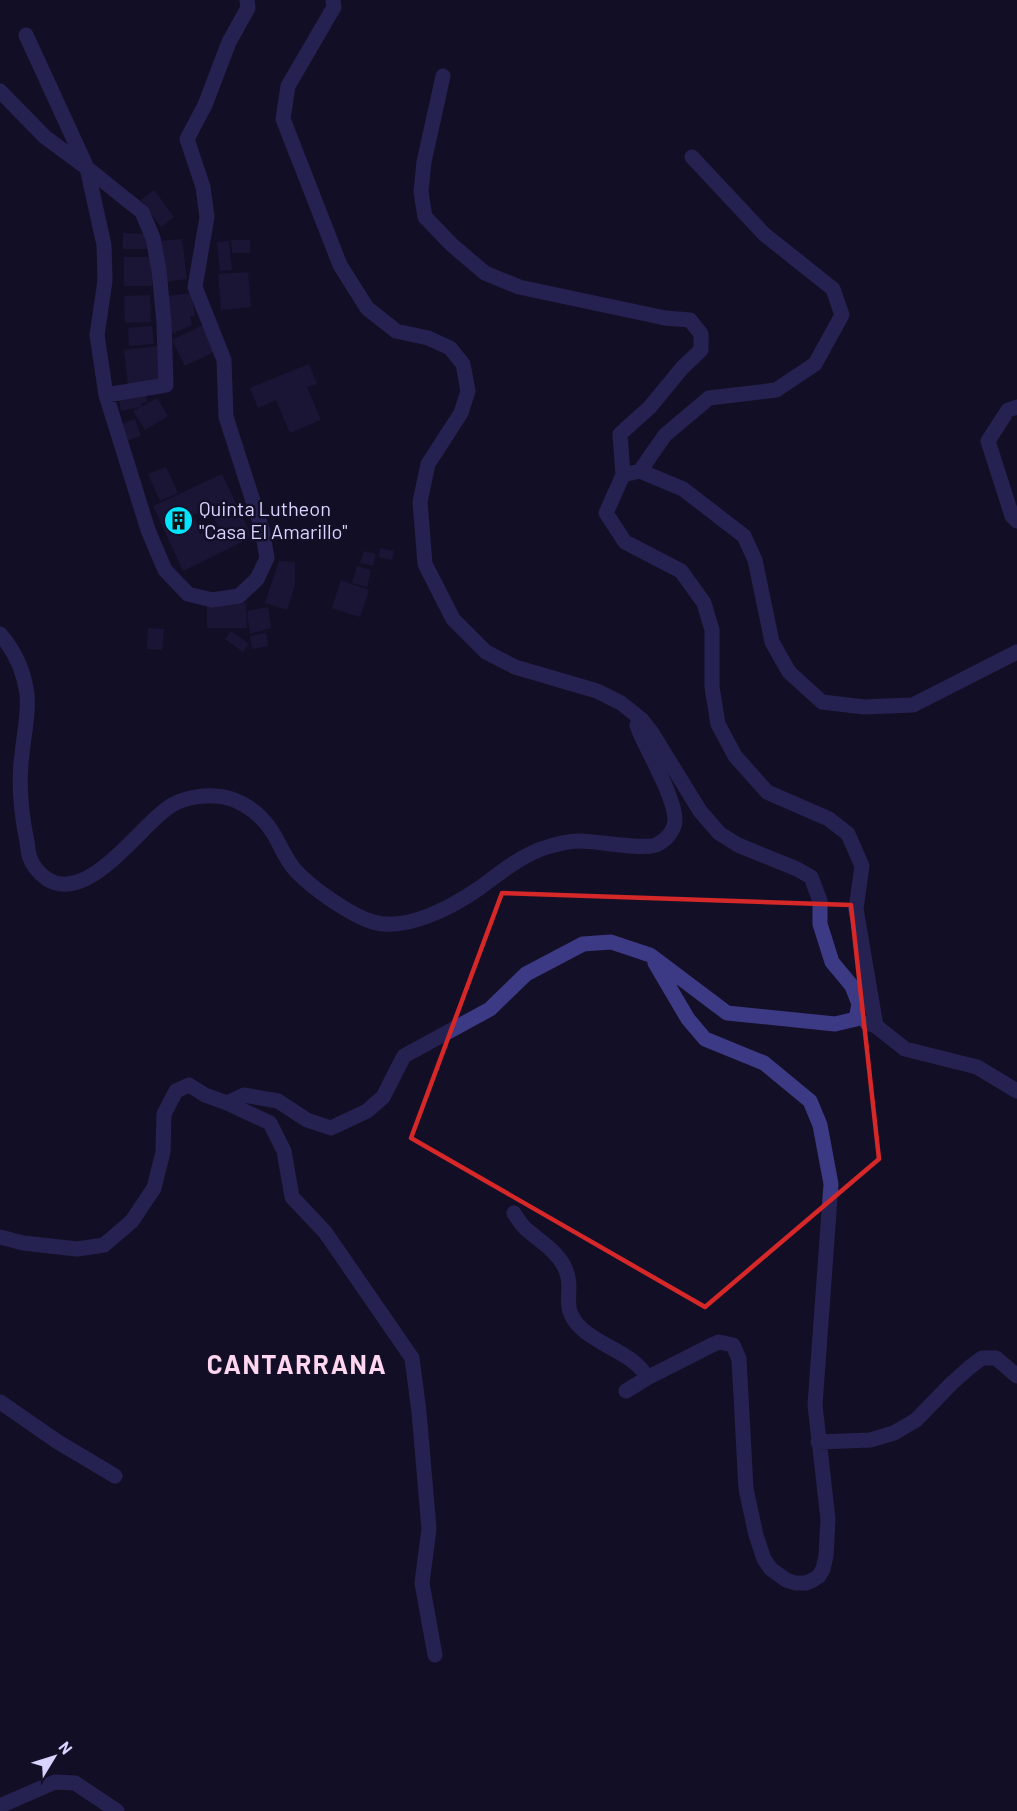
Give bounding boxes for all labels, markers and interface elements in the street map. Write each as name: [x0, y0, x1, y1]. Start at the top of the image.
place label: Quinta Lutheon "Casa El Amarillo": [199, 496, 347, 543]
building icon: Quinta Lutheon "Casa El Amarillo": [162, 505, 194, 537]
district label: CANTARRANA: [207, 1348, 387, 1379]
north arrow: [24, 1727, 84, 1787]
text: N: [55, 1737, 77, 1757]

